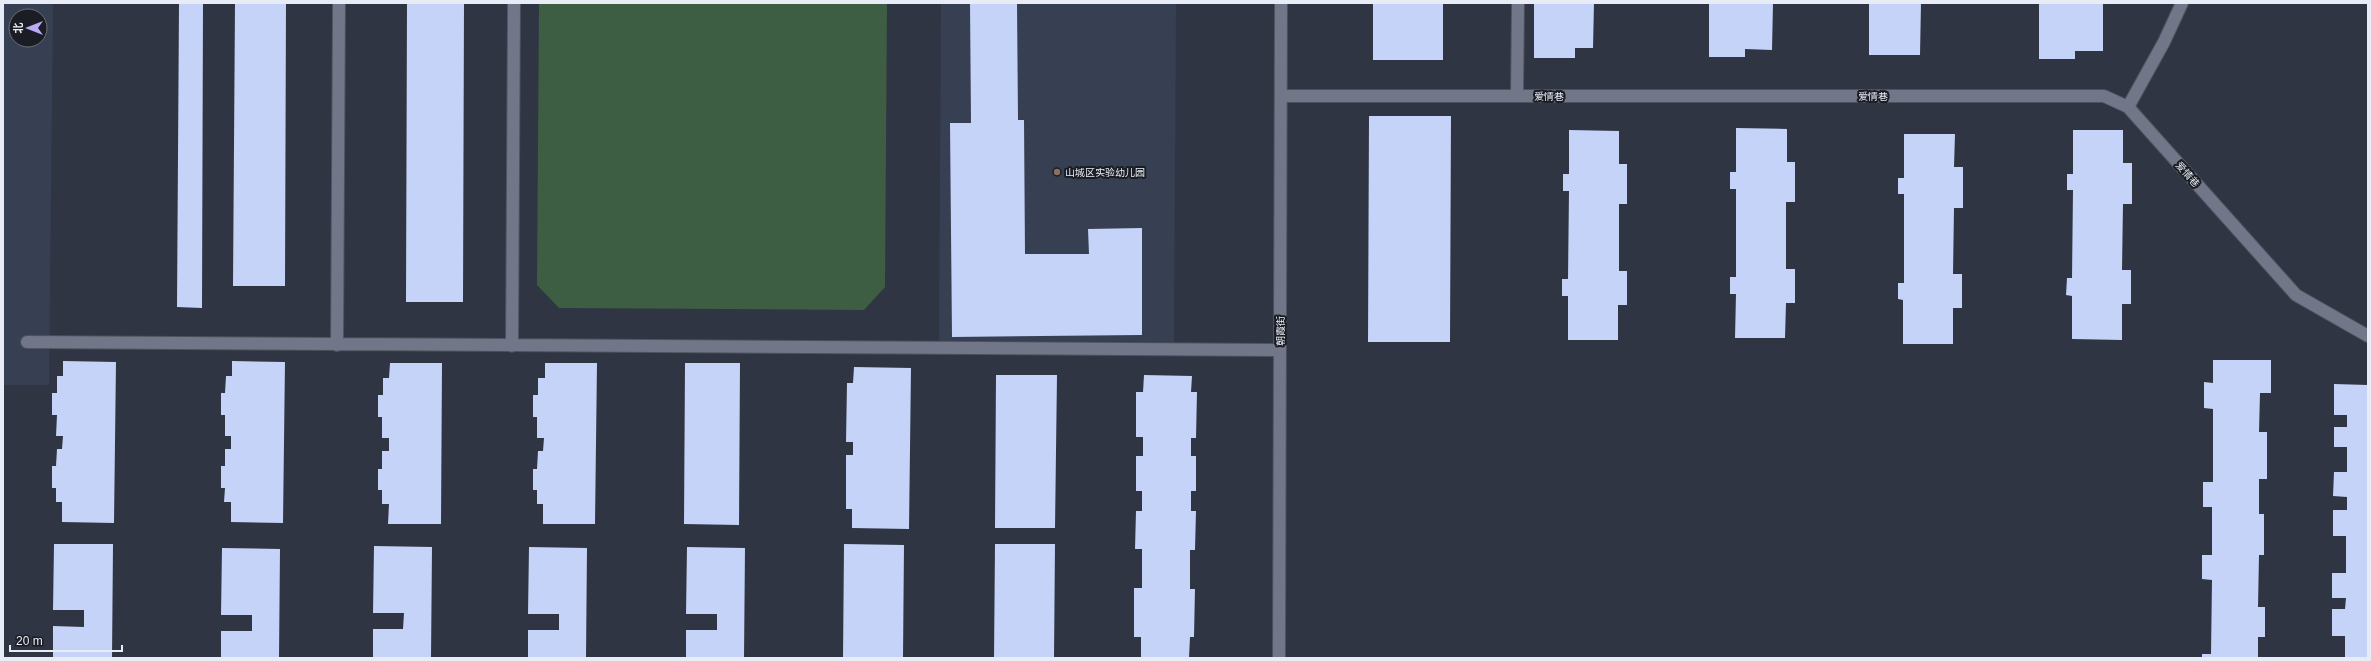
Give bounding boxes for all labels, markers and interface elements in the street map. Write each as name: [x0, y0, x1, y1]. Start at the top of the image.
north arrow: [8, 8, 48, 48]
text: 北: [12, 23, 24, 34]
street label: 爱情巷: [1534, 91, 1564, 102]
street label: 爱情巷: [1858, 91, 1888, 102]
street label: 爱情巷: [2174, 160, 2202, 189]
marker: 山城区实验幼儿园: [1052, 167, 1062, 177]
place label: 山城区实验幼儿园: [1065, 167, 1145, 178]
street label: 朝霞街: [1275, 316, 1286, 346]
scale bar: [10, 627, 122, 653]
text: 20 m: [16, 634, 43, 648]

